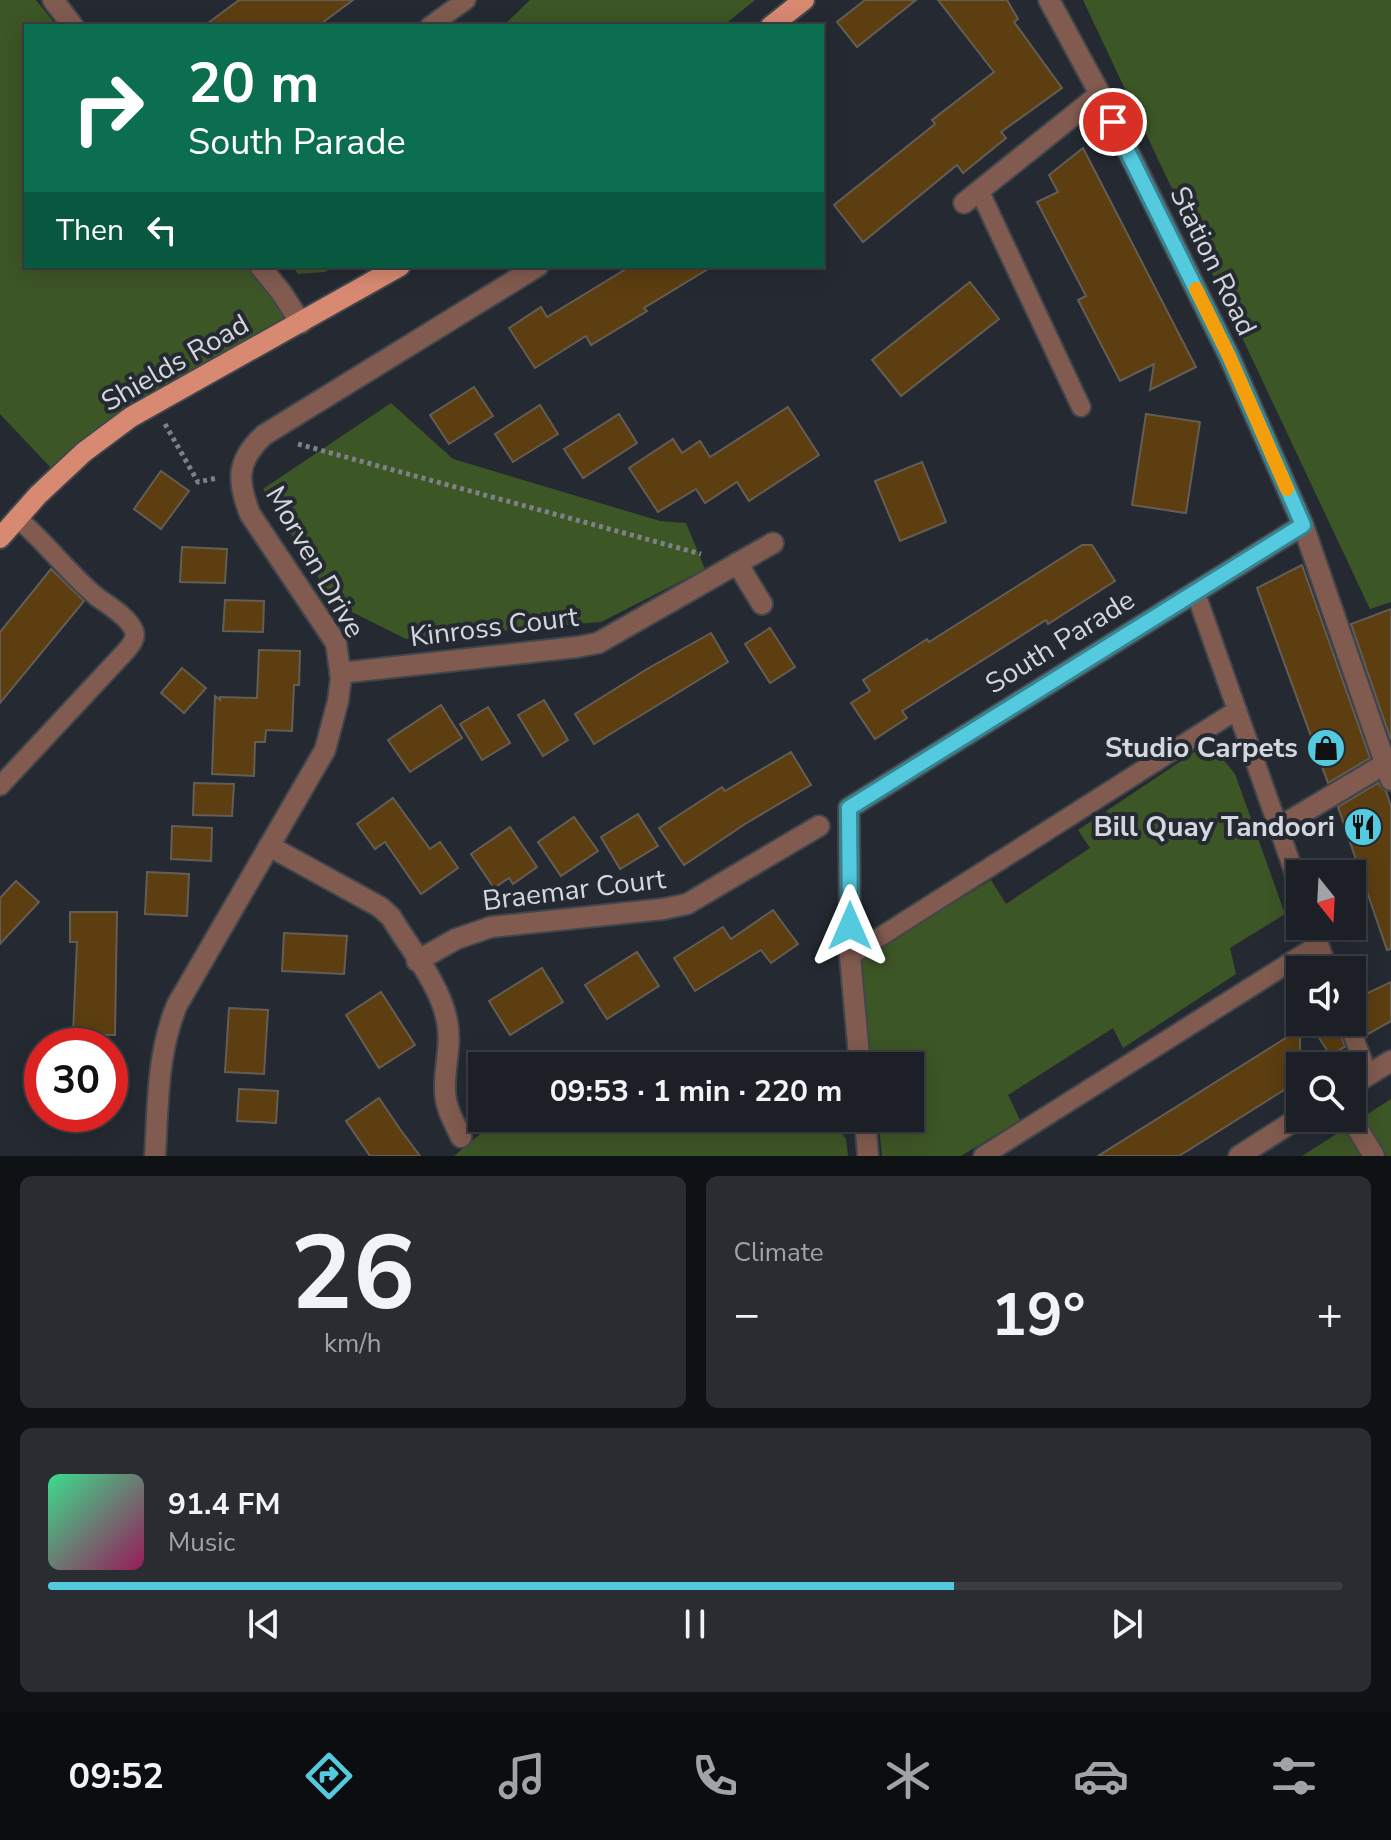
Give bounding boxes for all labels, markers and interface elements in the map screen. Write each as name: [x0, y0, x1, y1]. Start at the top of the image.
text: 20 m: [188, 45, 319, 122]
icon: right: [56, 56, 160, 160]
pin: [1079, 88, 1147, 156]
icon: arrive: [1091, 100, 1135, 144]
text: South Parade: [188, 118, 406, 167]
street label: Station Road: [1160, 180, 1266, 342]
icon: left: [140, 208, 184, 252]
text: Then: [56, 210, 124, 251]
street label: Shields Road: [94, 305, 256, 421]
street label: Morven Drive: [256, 479, 374, 645]
street label: South Parade: [978, 581, 1142, 703]
street label: Kinross Court: [408, 598, 580, 656]
shop icon: Studio Carpets: [1305, 727, 1347, 769]
place label: Studio Carpets: [1105, 729, 1298, 767]
restaurant icon: Bill Quay Tandoori: [1342, 806, 1384, 848]
place label: Bill Quay Tandoori: [1093, 808, 1335, 846]
street label: Braemar Court: [480, 860, 668, 920]
north arrow: [1286, 860, 1366, 940]
map controls: [1286, 860, 1366, 1132]
position arrow: [808, 884, 892, 968]
button: sound: [1286, 956, 1366, 1036]
speed limit sign: 30: [24, 1028, 128, 1132]
button: search: [1286, 1052, 1366, 1132]
text: 09:53 · 1 min · 220 m: [550, 1071, 842, 1112]
text: 26: [290, 1203, 415, 1345]
text: Climate: [734, 1235, 824, 1270]
text: 19°: [991, 1274, 1086, 1356]
text: −: [734, 1285, 760, 1345]
text: +: [1317, 1285, 1343, 1345]
text: km/h: [324, 1326, 381, 1361]
text: 91.4 FM: [168, 1484, 280, 1525]
text: Music: [168, 1525, 235, 1560]
icon: previous: [242, 1602, 286, 1646]
icon: pause: [673, 1602, 717, 1646]
icon: next: [1105, 1602, 1149, 1646]
icon: directions: [301, 1748, 357, 1804]
icon: music: [494, 1748, 550, 1804]
icon: phone: [687, 1748, 743, 1804]
icon: climate: [880, 1748, 936, 1804]
icon: car: [1073, 1748, 1129, 1804]
icon: filters: [1266, 1748, 1322, 1804]
text: 09:52: [69, 1752, 164, 1801]

